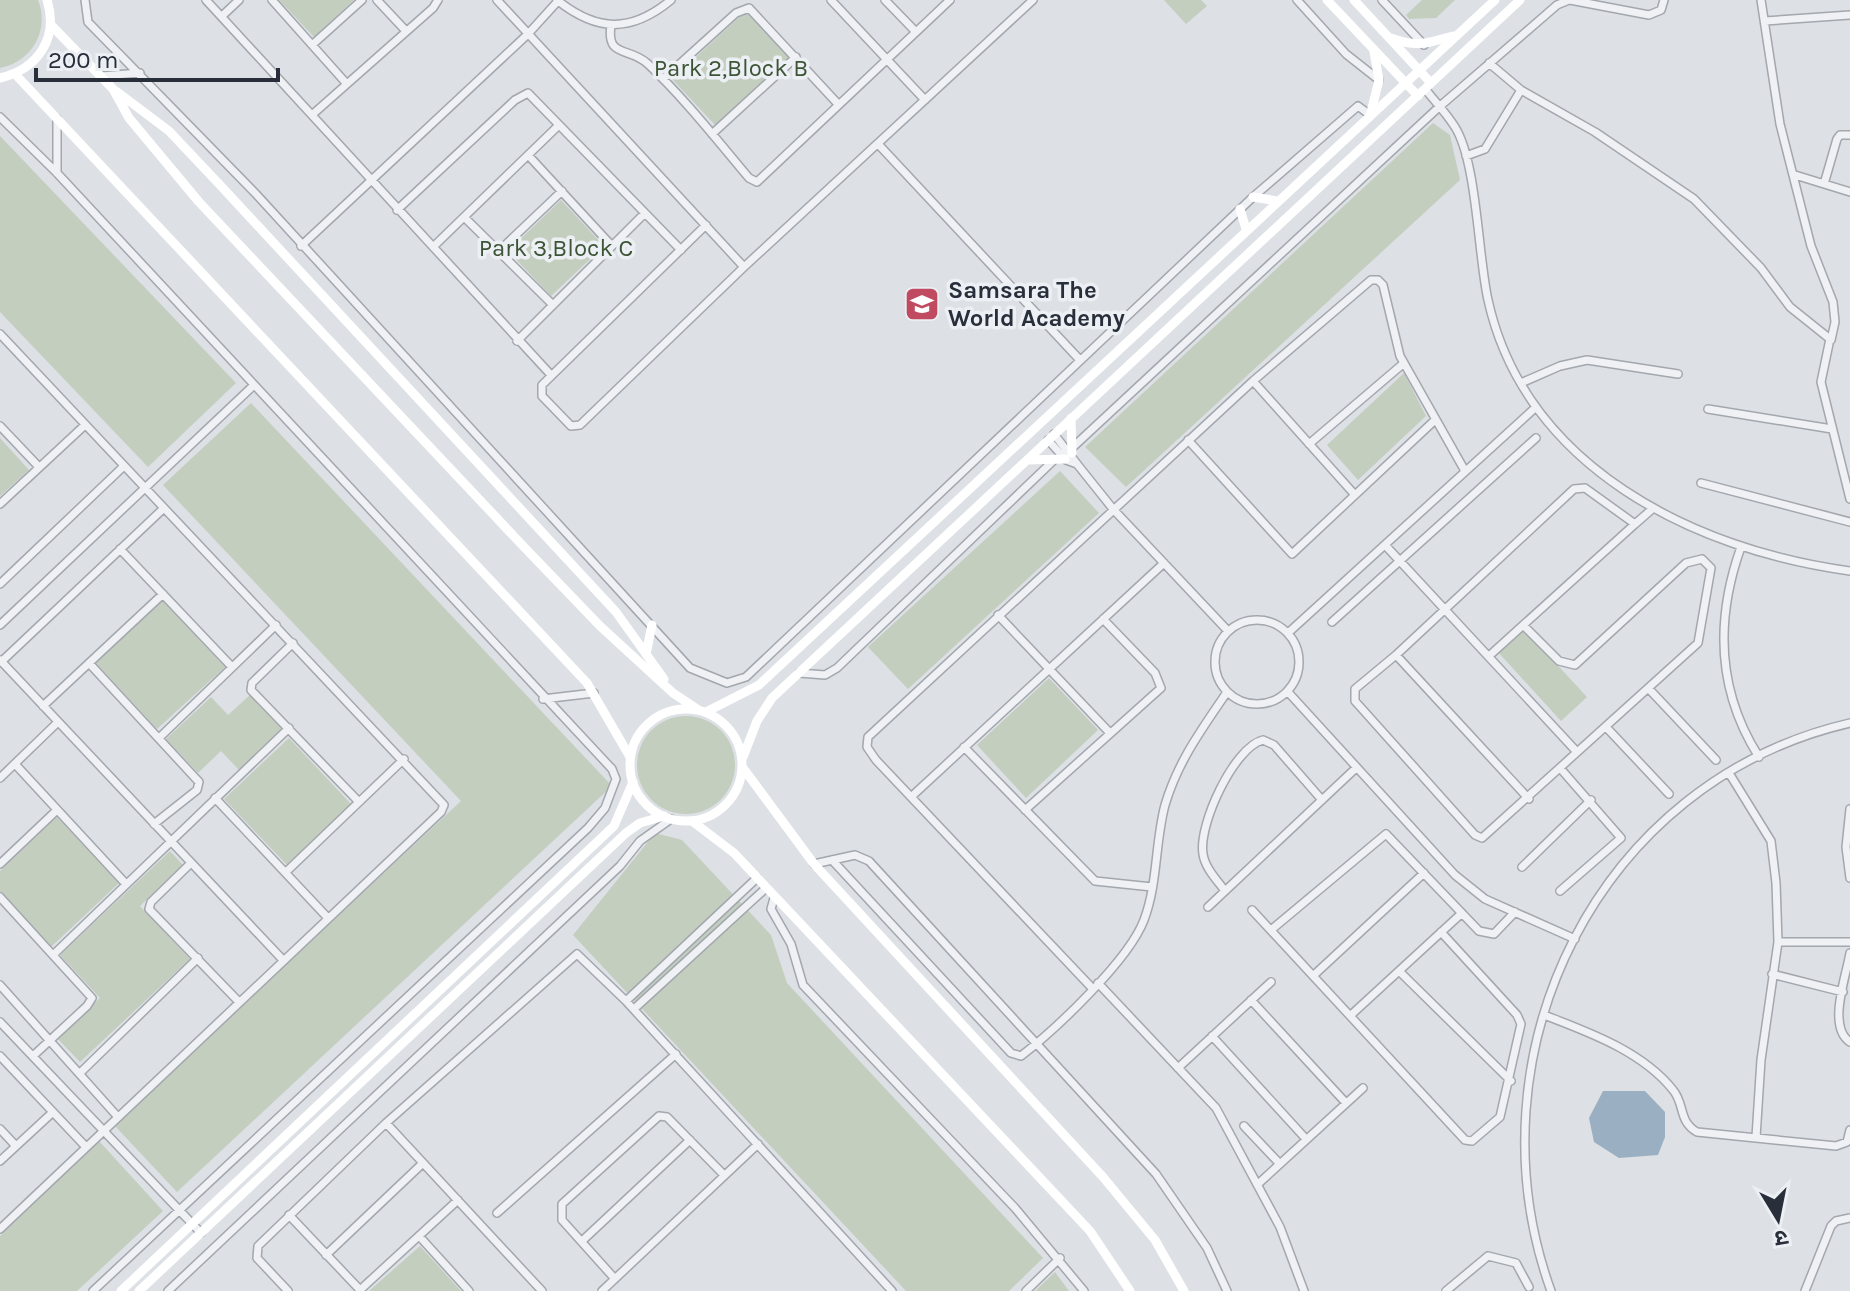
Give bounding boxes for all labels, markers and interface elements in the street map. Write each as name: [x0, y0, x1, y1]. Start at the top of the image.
scale bar: [36, 32, 278, 82]
text: 200 m: [48, 46, 119, 74]
park label: Park 2,Block B: [654, 54, 808, 82]
park label: Park 3,Block C: [479, 234, 633, 262]
place label: Samsara The World Academy: [948, 276, 1125, 332]
school or university icon: Samsara The World Academy: [903, 285, 941, 323]
north arrow: [1738, 1179, 1818, 1259]
text: उ: [1772, 1224, 1790, 1252]

